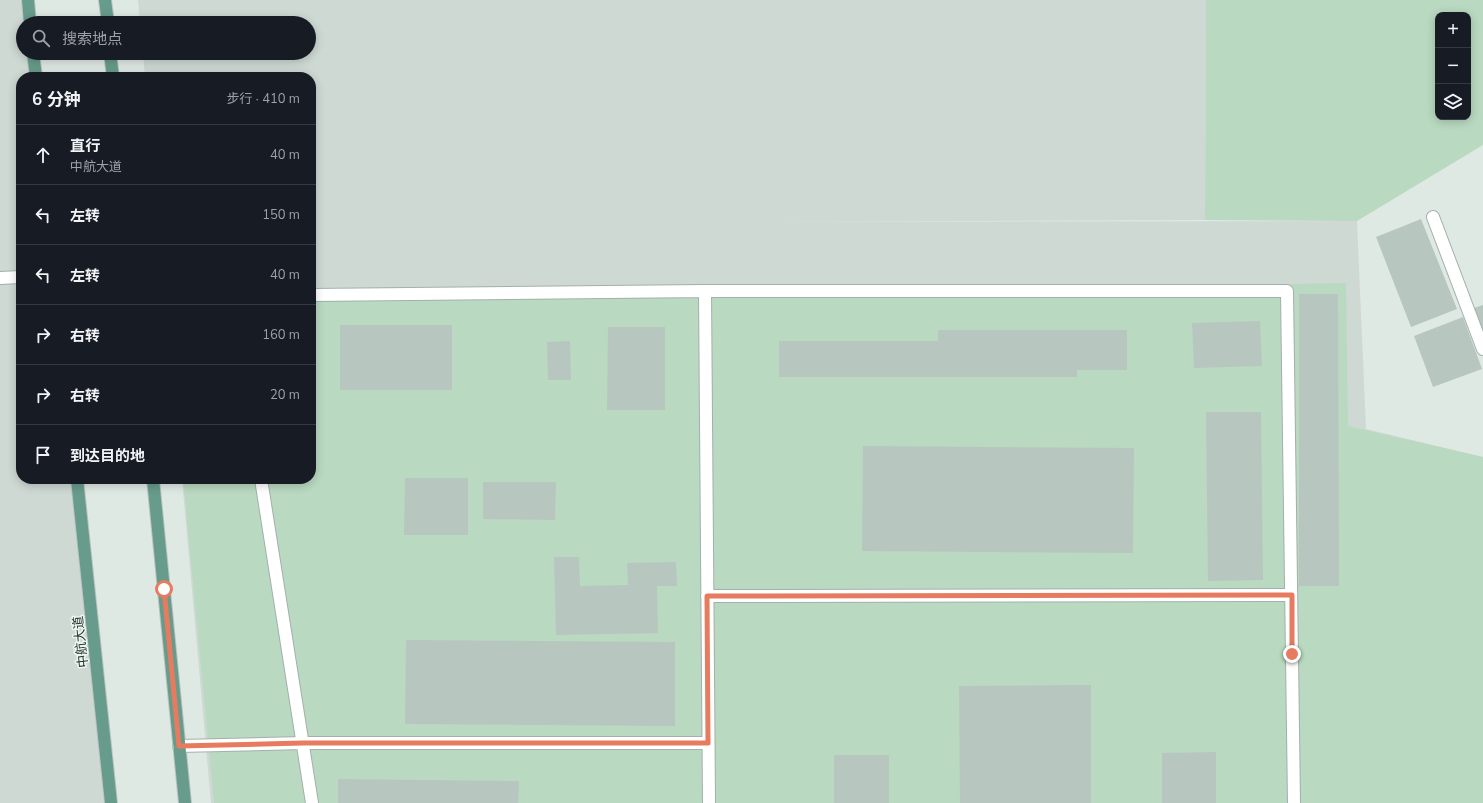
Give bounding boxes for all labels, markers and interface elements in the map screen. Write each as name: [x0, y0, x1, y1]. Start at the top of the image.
map controls: [1435, 12, 1471, 120]
button: +: [1435, 12, 1471, 48]
search box: [16, 16, 316, 60]
icon: search: [30, 27, 52, 49]
text: 搜索地点: [62, 29, 122, 49]
button: −: [1435, 48, 1471, 84]
button: layers: [1435, 84, 1471, 120]
text: 6 分钟: [32, 88, 81, 111]
text: 步行 · 410 m: [226, 90, 300, 108]
text: 直行: [70, 136, 100, 156]
icon: ahead: [32, 144, 54, 166]
text: 40 m: [270, 146, 300, 164]
text: 中航大道: [70, 158, 122, 176]
icon: left: [32, 204, 54, 226]
text: 左转: [70, 206, 100, 226]
text: 150 m: [262, 206, 300, 224]
icon: left: [32, 264, 54, 286]
text: 左转: [70, 266, 100, 286]
text: 40 m: [270, 266, 300, 284]
icon: right: [32, 324, 54, 346]
text: 右转: [70, 326, 100, 346]
text: 160 m: [262, 326, 300, 344]
icon: right: [32, 384, 54, 406]
text: 右转: [70, 386, 100, 406]
text: 20 m: [270, 386, 300, 404]
icon: arrive: [32, 444, 54, 466]
text: 到达目的地: [70, 446, 145, 466]
route start: [155, 580, 173, 598]
street label: 中航大道: [69, 615, 93, 669]
route end: [1283, 645, 1301, 663]

